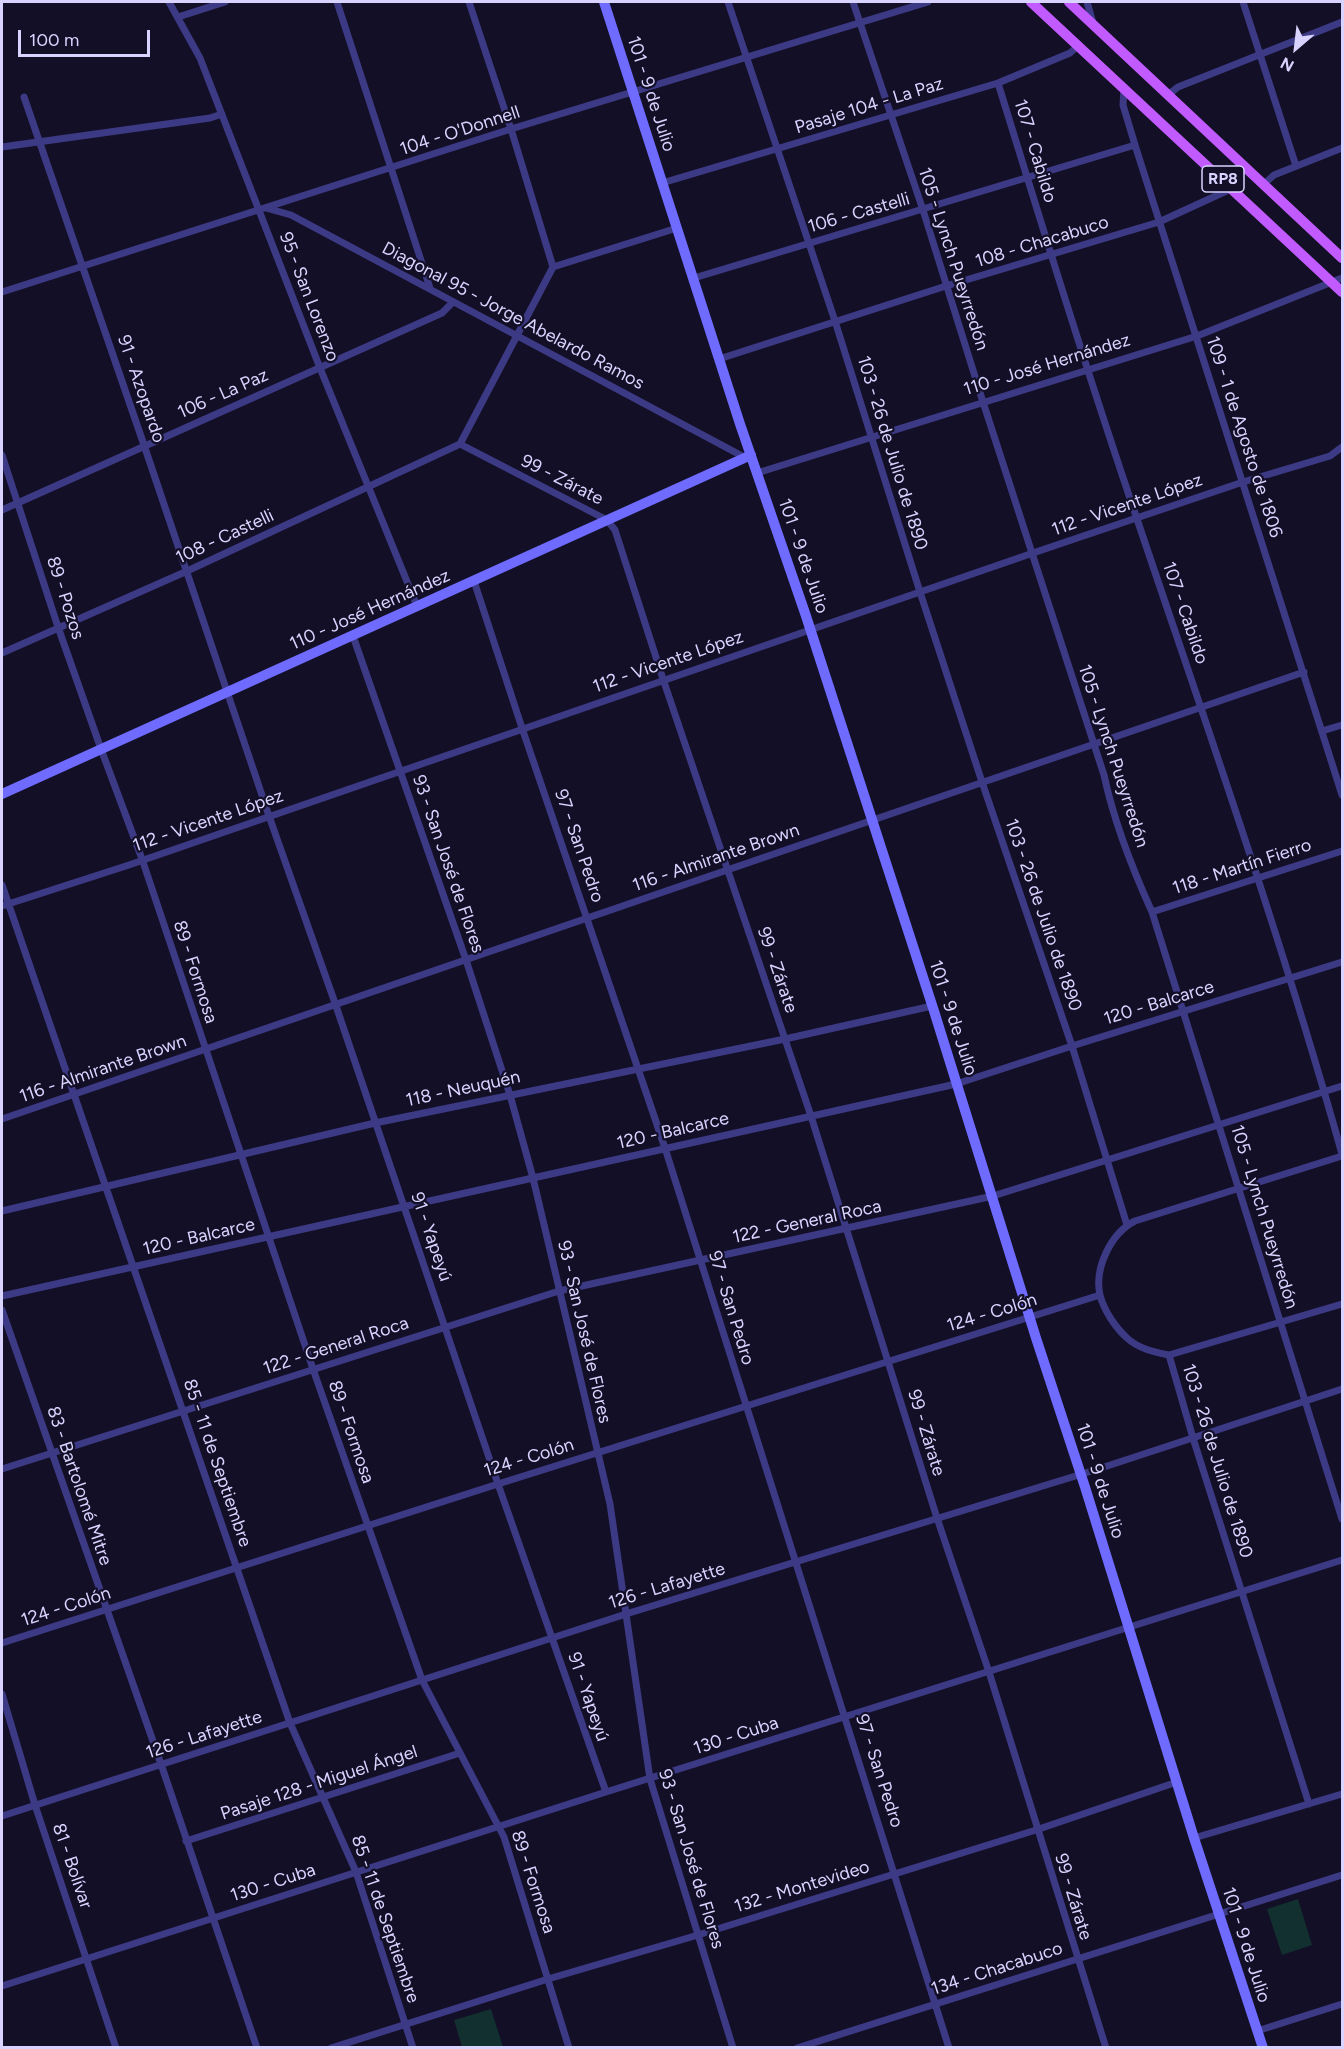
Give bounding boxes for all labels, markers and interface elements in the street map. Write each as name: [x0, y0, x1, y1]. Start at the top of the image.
scale bar: [21, 18, 153, 56]
north arrow: [1266, 18, 1326, 78]
text: 100 m: [29, 29, 79, 51]
street label: 101 - 9 de Julio: [622, 34, 680, 154]
text: N: [1277, 53, 1297, 76]
street label: Pasaje 104 - La Paz: [792, 73, 946, 139]
street label: 107 - Cabildo: [1009, 97, 1061, 205]
street label: 104 - O'Donnell: [397, 101, 523, 161]
street label: 105 - Lynch Pueyrredón: [913, 165, 993, 353]
road number: RP8: [1202, 166, 1244, 192]
street label: 106 - Castelli: [806, 188, 912, 238]
street label: 108 - Chacabuco: [973, 211, 1111, 273]
street label: 95 - San Lorenzo: [274, 229, 344, 365]
street label: Diagonal 95 - Jorge Abelardo Ramos: [378, 238, 648, 394]
street label: 110 - José Hernández: [961, 329, 1133, 401]
street label: 91 - Azopardo: [112, 332, 170, 446]
street label: 109 - 1 de Agosto de 1806: [1201, 334, 1287, 540]
street label: 103 - 26 de Julio de 1890: [852, 353, 932, 553]
street label: 106 - La Paz: [174, 364, 272, 424]
street label: 99 - Zárate: [517, 450, 607, 510]
street label: 112 - Vicente López: [1049, 469, 1205, 541]
street label: 101 - 9 de Julio: [773, 496, 833, 616]
street label: 108 - Castelli: [173, 505, 277, 569]
street label: 89 - Pozos: [41, 554, 89, 642]
street label: 107 - Cabildo: [1157, 559, 1213, 667]
street label: 110 - José Hernández: [287, 565, 453, 655]
street label: 112 - Vicente López: [590, 626, 746, 698]
street label: 105 - Lynch Pueyrredón: [1073, 662, 1153, 850]
street label: 93 - San José de Flores: [407, 772, 489, 956]
street label: 112 - Vicente López: [130, 785, 286, 857]
street label: 97 - San Pedro: [550, 787, 608, 905]
street label: 103 - 26 de Julio de 1890: [1000, 816, 1086, 1014]
street label: 116 - Almirante Brown: [630, 819, 802, 897]
street label: 118 - Martín Fierro: [1170, 834, 1314, 900]
street label: 89 - Formosa: [168, 918, 222, 1026]
street label: 99 - Zárate: [752, 924, 802, 1016]
street label: 101 - 9 de Julio: [924, 958, 982, 1078]
street label: 120 - Balcarce: [1101, 976, 1217, 1030]
street label: 116 - Almirante Brown: [17, 1030, 189, 1108]
street label: 118 - Neuquén: [404, 1066, 522, 1112]
street label: 120 - Balcarce: [615, 1108, 731, 1154]
street label: 105 - Lynch Pueyrredón: [1226, 1122, 1302, 1312]
street label: 91 - Yapeyú: [406, 1190, 456, 1284]
street label: 122 - General Roca: [731, 1196, 883, 1248]
street label: 120 - Balcarce: [141, 1214, 257, 1260]
street label: 93 - San José de Flores: [552, 1239, 616, 1425]
street label: 97 - San Pedro: [703, 1248, 759, 1368]
street label: 124 - Colón: [944, 1289, 1040, 1337]
street label: 122 - General Roca: [261, 1312, 411, 1380]
street label: 103 - 26 de Julio de 1890: [1177, 1361, 1257, 1561]
street label: 85 - 11 de Septiembre: [178, 1376, 256, 1550]
street label: 89 - Formosa: [323, 1378, 379, 1486]
street label: 99 - Zárate: [903, 1387, 949, 1479]
street label: 83 - Bartolomé Mitre: [42, 1404, 116, 1568]
street label: 101 - 9 de Julio: [1071, 1421, 1129, 1541]
street label: 124 - Colón: [481, 1434, 577, 1482]
street label: 126 - Lafayette: [606, 1558, 728, 1614]
street label: 124 - Colón: [18, 1582, 114, 1632]
street label: 91 - Yapeyú: [563, 1650, 613, 1744]
street label: 126 - Lafayette: [143, 1706, 265, 1764]
street label: 97 - San Pedro: [850, 1711, 908, 1831]
street label: 130 - Cuba: [691, 1712, 781, 1760]
street label: Pasaje 128 - Miguel Ángel: [218, 1741, 420, 1825]
street label: 93 - San José de Flores: [653, 1767, 729, 1951]
street label: 81 - Bolívar: [47, 1820, 97, 1912]
street label: 89 - Formosa: [506, 1828, 560, 1936]
street label: 85 - 11 de Septiembre: [346, 1832, 424, 2006]
street label: 99 - Zárate: [1050, 1851, 1096, 1943]
street label: 132 - Montevideo: [732, 1856, 872, 1918]
street label: 130 - Cuba: [228, 1859, 318, 1907]
street label: 101 - 9 de Julio: [1217, 1885, 1275, 2005]
street label: 134 - Chacabuco: [929, 1938, 1065, 2000]

